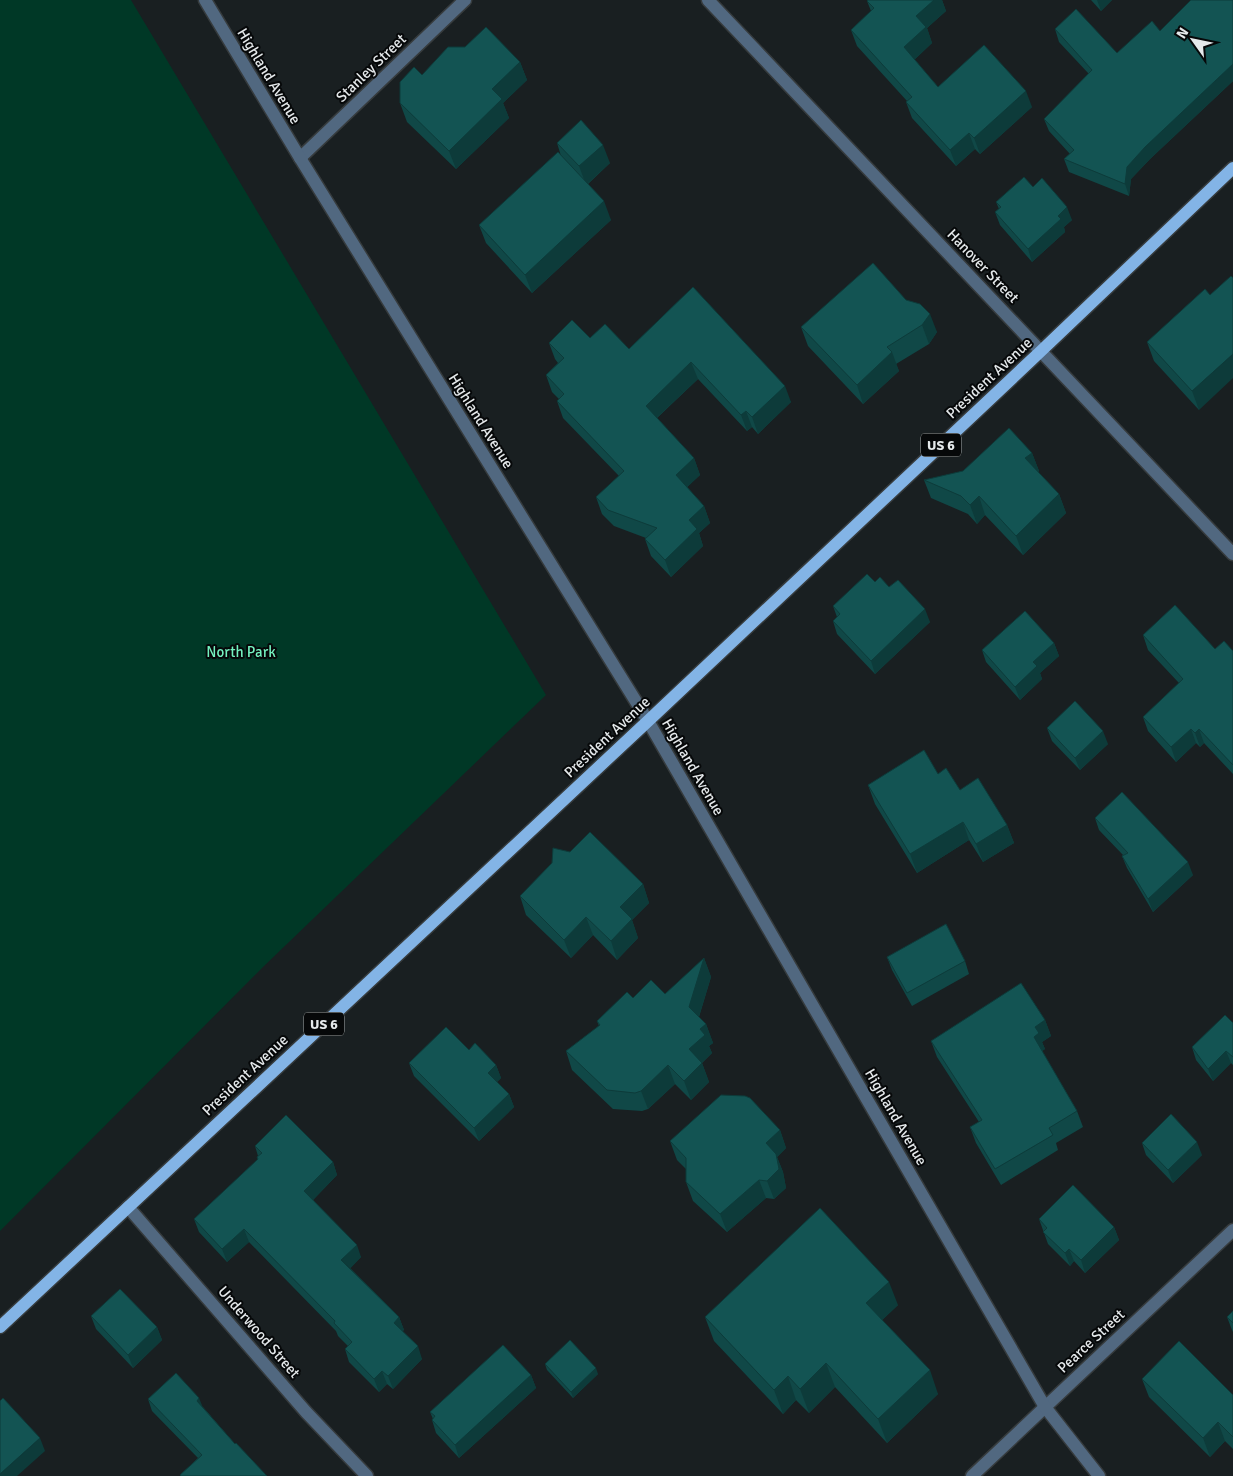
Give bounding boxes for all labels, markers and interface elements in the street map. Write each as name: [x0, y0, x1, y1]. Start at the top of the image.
north arrow: [1168, 15, 1218, 65]
text: N: [1173, 24, 1192, 42]
street label: Highland Avenue: [233, 25, 305, 127]
street label: Stanley Street: [332, 30, 410, 106]
street label: Hanover Street: [943, 225, 1023, 307]
street label: President Avenue: [942, 334, 1036, 422]
street label: Highland Avenue: [445, 370, 517, 472]
road number: US 6: [921, 434, 961, 456]
park label: North Park: [206, 643, 276, 661]
street label: President Avenue: [560, 693, 654, 781]
street label: Highland Avenue: [658, 715, 728, 819]
road number: US 6: [304, 1012, 344, 1036]
street label: President Avenue: [198, 1031, 292, 1119]
street label: Highland Avenue: [861, 1065, 931, 1169]
street label: Underwood Street: [214, 1282, 304, 1382]
street label: Pearce Street: [1054, 1305, 1128, 1377]

